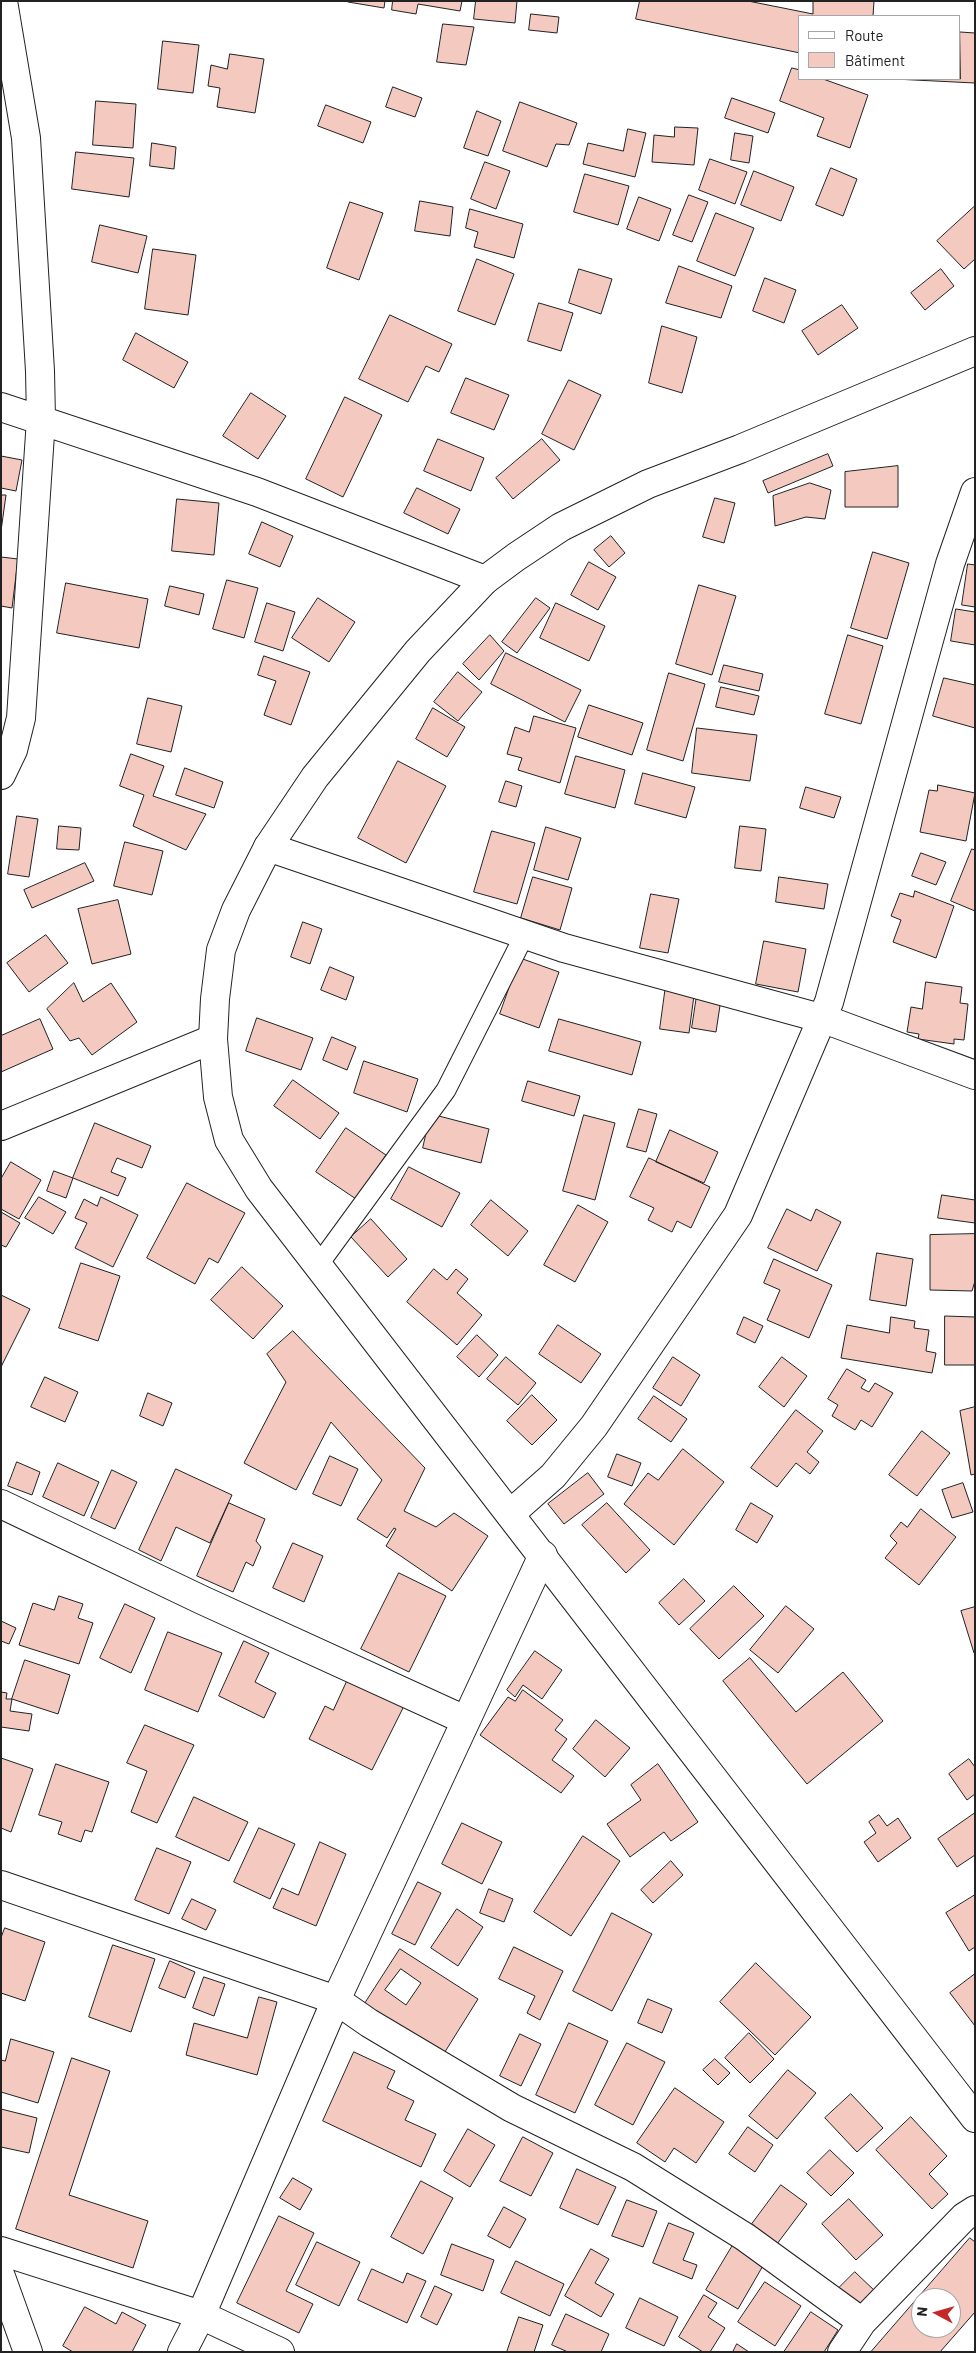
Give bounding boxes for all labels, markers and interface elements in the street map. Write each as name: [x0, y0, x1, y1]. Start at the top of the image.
legend: [798, 15, 961, 80]
text: Route: [845, 26, 884, 44]
text: Bâtiment: [845, 51, 905, 69]
north arrow: [911, 2288, 961, 2338]
text: N: [913, 2306, 931, 2317]

